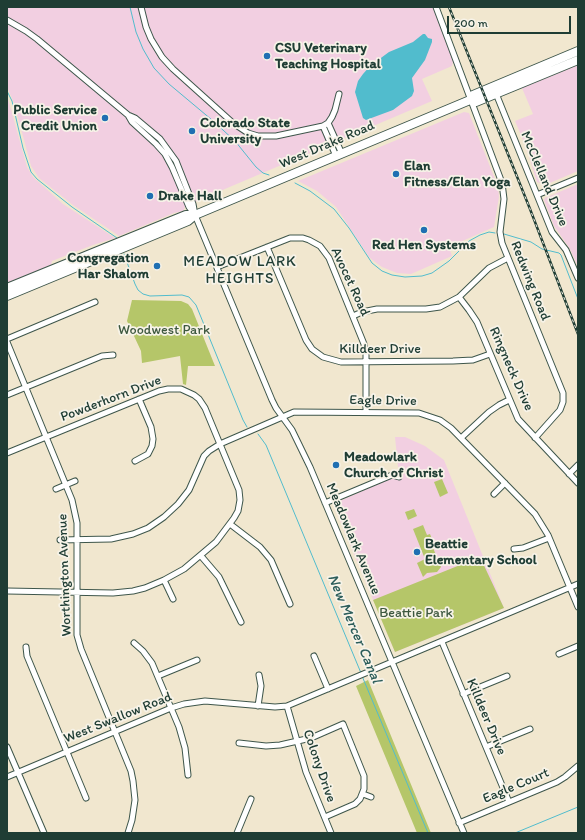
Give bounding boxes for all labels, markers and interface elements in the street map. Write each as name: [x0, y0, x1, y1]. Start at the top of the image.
scale bar: [449, 8, 573, 34]
text: 200 m: [454, 16, 488, 30]
place label: CSU Veterinary Teaching Hospital: [275, 40, 381, 72]
marker: CSU Veterinary Teaching Hospital: [262, 51, 272, 61]
place label: Public Service Credit Union: [13, 102, 97, 134]
marker: Public Service Credit Union: [100, 113, 110, 123]
place label: Colorado State University: [200, 115, 290, 148]
street label: West Drake Road: [277, 117, 377, 173]
marker: Colorado State University: [187, 126, 197, 136]
street label: McClelland Drive: [516, 129, 572, 229]
place label: Elan Fitness/Elan Yoga: [404, 158, 510, 190]
marker: Elan Fitness/Elan Yoga: [391, 169, 401, 179]
place label: Drake Hall: [158, 188, 222, 204]
marker: Drake Hall: [145, 191, 155, 201]
marker: Red Hen Systems: [419, 225, 429, 235]
place label: Red Hen Systems: [372, 237, 476, 253]
street label: Redwing Road: [506, 239, 554, 323]
street label: Avocet Road: [327, 245, 373, 319]
place label: Congregation Har Shalom: [67, 250, 149, 282]
district label: MEADOW LARK HEIGHTS: [183, 253, 297, 288]
marker: Congregation Har Shalom: [152, 261, 162, 271]
park label: Woodwest Park: [118, 322, 210, 338]
street label: Ringneck Drive: [485, 324, 537, 414]
street label: Killdeer Drive: [339, 341, 421, 357]
street label: Powderhorn Drive: [58, 372, 164, 426]
street label: Eagle Drive: [349, 392, 417, 410]
place label: Meadowlark Church of Christ: [344, 449, 443, 482]
marker: Meadowlark Church of Christ: [331, 460, 341, 470]
street label: Meadowlark Avenue: [322, 481, 384, 597]
street label: Worthington Avenue: [54, 513, 76, 637]
place label: Beattie Elementary School: [425, 536, 537, 568]
marker: Beattie Elementary School: [412, 547, 422, 557]
water label: New Mercer Canal: [323, 572, 385, 686]
park label: Beattie Park: [379, 605, 453, 621]
street label: Killdeer Drive: [462, 676, 510, 758]
street label: West Swallow Road: [61, 689, 175, 747]
street label: Colony Drive: [299, 727, 339, 805]
street label: Eagle Court: [480, 764, 552, 808]

